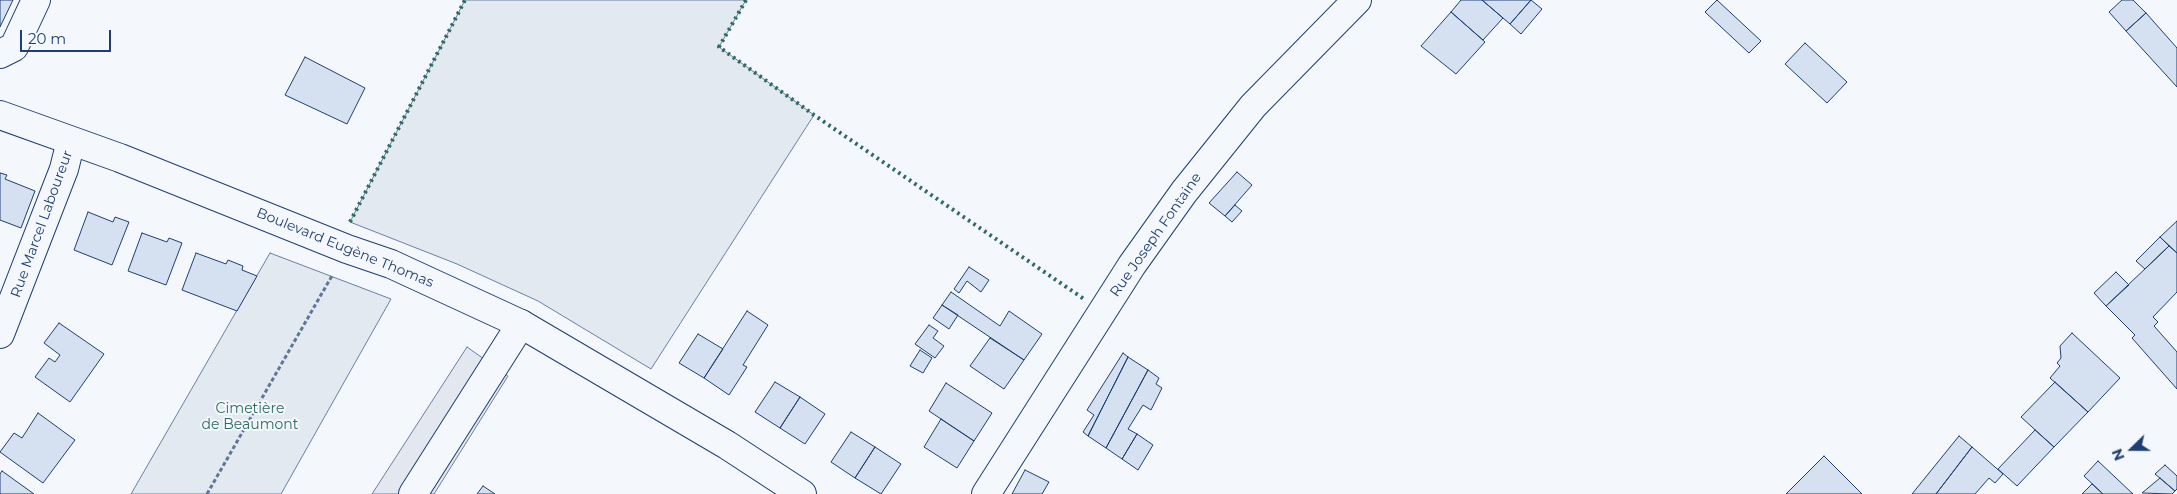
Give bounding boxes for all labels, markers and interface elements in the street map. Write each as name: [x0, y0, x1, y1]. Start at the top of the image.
scale bar: [22, 20, 114, 52]
text: 20 m: [28, 29, 66, 48]
street label: Rue Marcel Laboureur: [8, 148, 76, 300]
street label: Rue Joseph Fontaine: [1107, 170, 1205, 300]
street label: Boulevard Eugène Thomas: [254, 205, 436, 291]
park label: Cimetière de Beaumont: [202, 401, 298, 434]
north arrow: [2107, 424, 2157, 474]
text: N: [2108, 446, 2129, 463]

